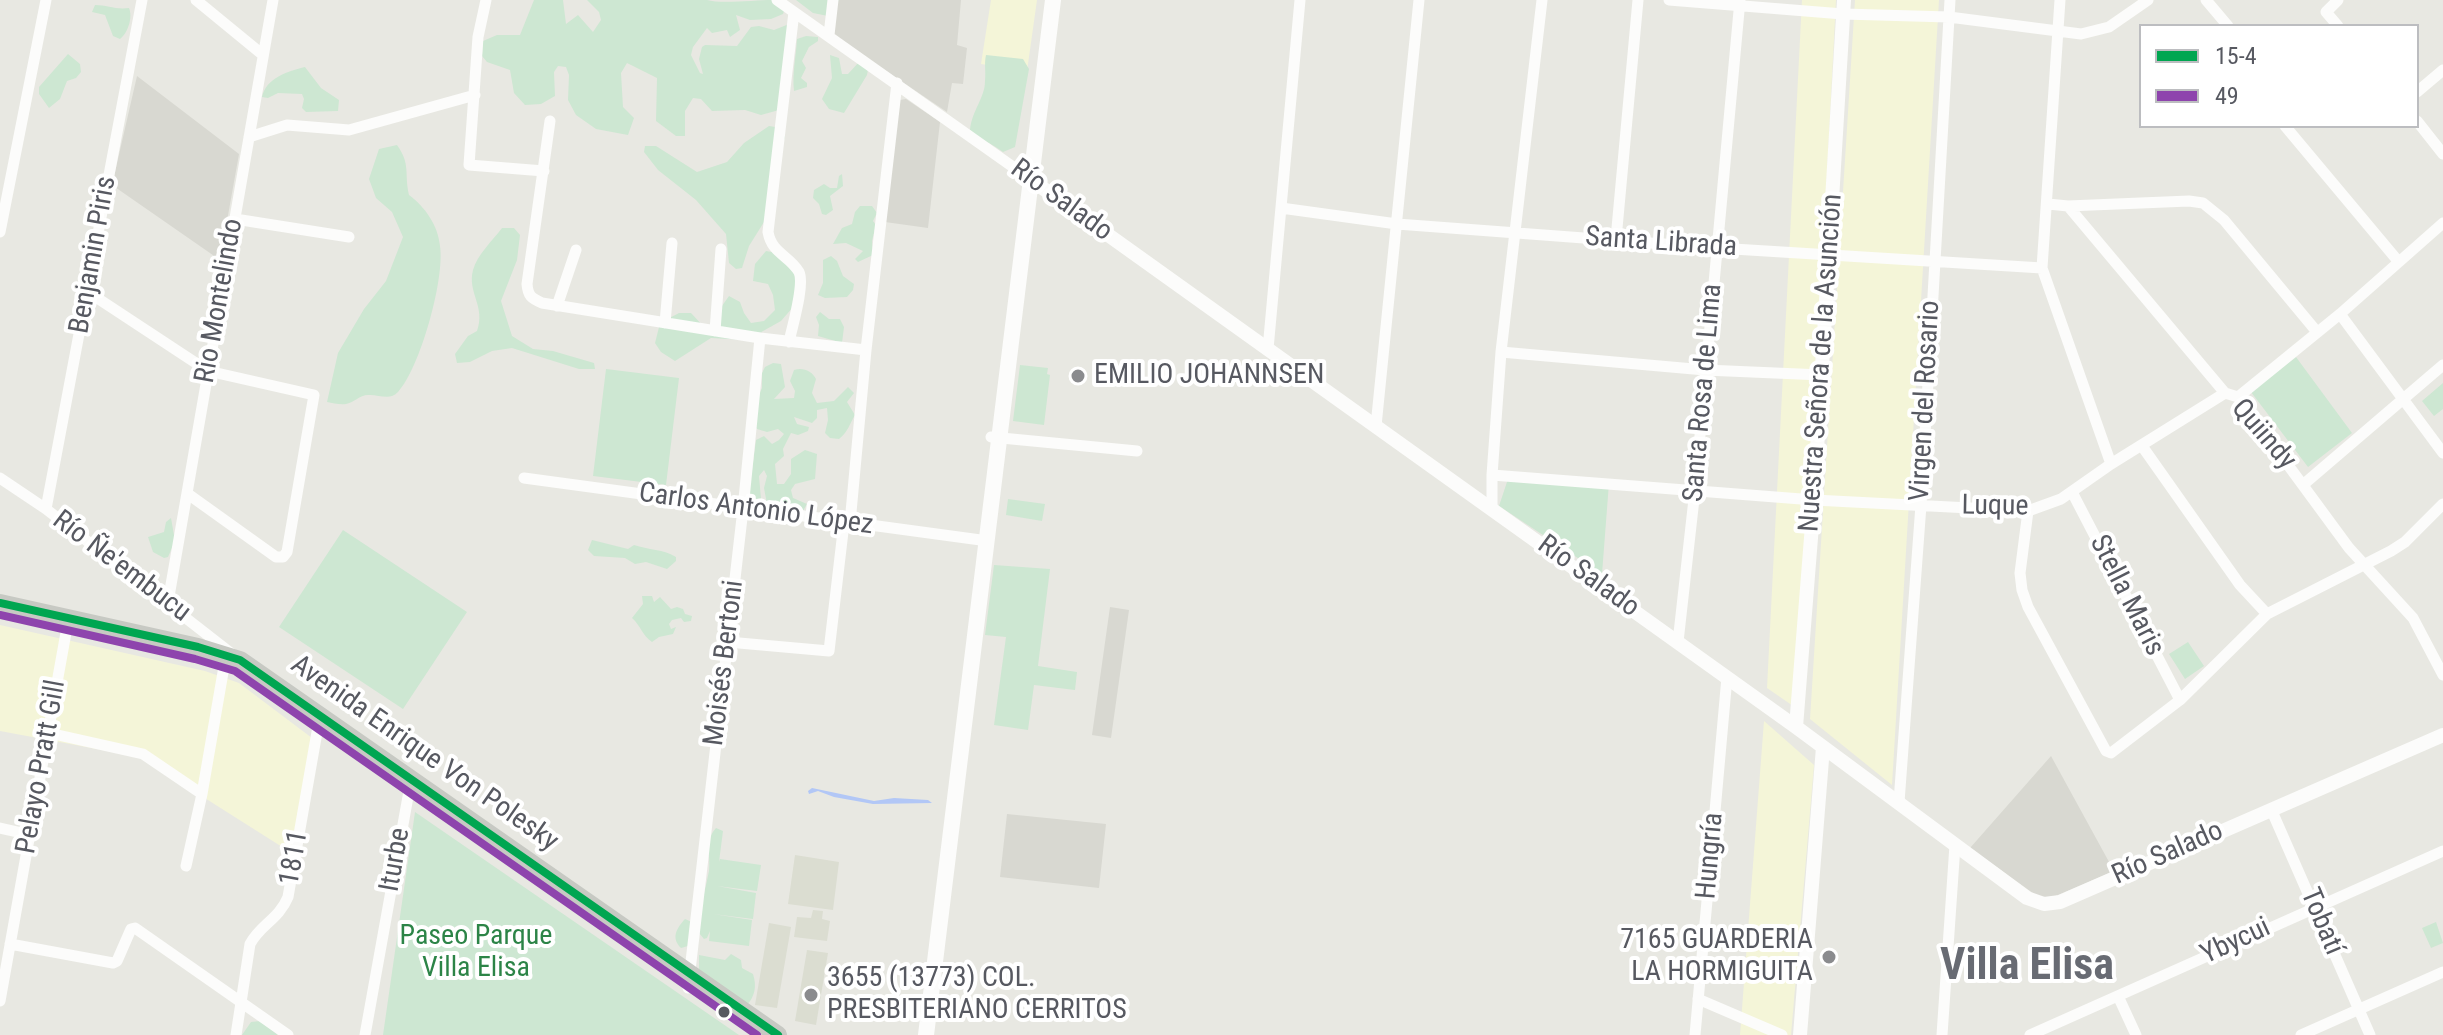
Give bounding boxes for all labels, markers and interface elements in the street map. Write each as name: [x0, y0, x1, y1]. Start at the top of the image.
legend: [2139, 24, 2419, 128]
text: 15-4: [2215, 42, 2257, 70]
text: 49: [2215, 82, 2239, 110]
street label: Río Salado: [1004, 153, 1118, 249]
street label: Benjamin Piris: [64, 174, 124, 336]
street label: Nuestra Señora de la Asunción: [1793, 193, 1851, 533]
street label: Rio Montelindo: [189, 216, 251, 386]
street label: Santa Librada: [1584, 221, 1738, 265]
street label: Santa Rosa de Lima: [1678, 283, 1730, 503]
street label: Virgen del Rosario: [1904, 300, 1948, 502]
place label: EMILIO JOHANNSEN: [1094, 359, 1324, 393]
marker: EMILIO JOHANNSEN: [1069, 367, 1087, 385]
street label: Quiindy: [2223, 393, 2303, 477]
street label: Carlos Antonio López: [637, 477, 875, 543]
street label: Luque: [1961, 490, 2029, 524]
street label: Río Ñe'embucu: [45, 504, 197, 630]
street label: Río Salado: [1531, 529, 1645, 625]
street label: Stella Maris: [2081, 530, 2171, 662]
street label: Moisés Bertoni: [698, 578, 752, 748]
street label: Avenida Enrique Von Polesky: [284, 649, 564, 859]
street label: Pelayo Pratt Gill: [10, 678, 74, 856]
street label: Hungría: [1690, 811, 1732, 901]
street label: Río Salado: [2107, 815, 2229, 893]
street label: Iturbe: [374, 825, 418, 895]
street label: 1811: [274, 828, 316, 888]
street label: Tobatí: [2292, 884, 2350, 960]
street label: Ybycui: [2196, 911, 2276, 973]
park label: Paseo Parque Villa Elisa: [400, 920, 552, 986]
place label: 7165 GUARDERIA LA HORMIGUITA: [1620, 924, 1813, 990]
district label: Villa Elisa: [1940, 942, 2114, 994]
marker: 7165 GUARDERIA LA HORMIGUITA: [1820, 948, 1838, 966]
place label: 3655 (13773) COL. PRESBITERIANO CERRITOS: [827, 962, 1127, 1028]
marker: 3655 (13773) COL. PRESBITERIANO CERRITOS: [802, 986, 820, 1004]
unlabelled marker: [716, 1004, 732, 1020]

